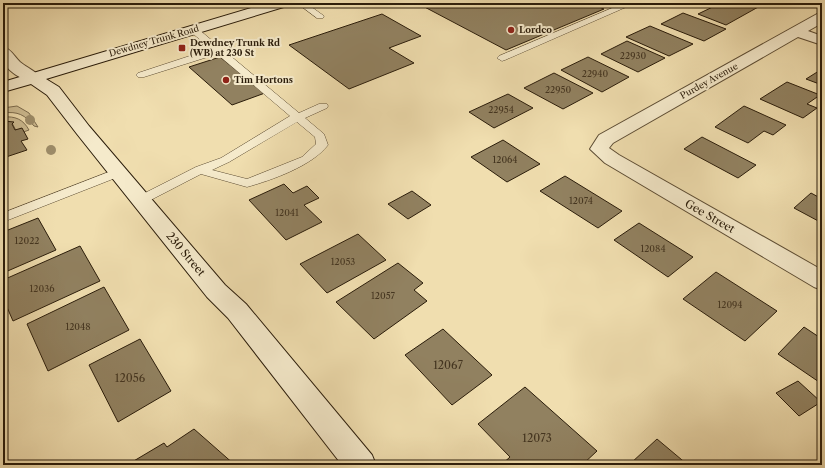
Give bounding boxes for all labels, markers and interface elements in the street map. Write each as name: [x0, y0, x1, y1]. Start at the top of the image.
street label: Dewdney Trunk Road: [108, 22, 201, 59]
place label: Lordco: [519, 24, 552, 35]
marker: Lordco: [506, 25, 516, 35]
place label: Dewdney Trunk Rd (WB) at 230 St: [190, 37, 280, 58]
marker: Dewdney Trunk Rd (WB) at 230 St: [177, 43, 187, 53]
house number: 22930: [620, 50, 646, 61]
street label: Purdey Avenue: [678, 60, 740, 101]
house number: 22940: [582, 68, 609, 79]
place label: Tim Hortons: [234, 74, 293, 85]
marker: Tim Hortons: [221, 75, 231, 85]
house number: 22950: [545, 84, 571, 95]
house number: 22954: [488, 104, 514, 115]
house number: 12064: [492, 154, 518, 165]
house number: 12074: [569, 195, 593, 206]
street label: Gee Street: [683, 196, 738, 236]
house number: 12041: [275, 207, 299, 218]
street label: 230 Street: [163, 229, 209, 279]
house number: 12022: [14, 235, 40, 246]
house number: 12084: [640, 243, 666, 254]
house number: 12053: [331, 256, 355, 267]
house number: 12036: [30, 283, 54, 294]
house number: 12057: [371, 290, 396, 301]
house number: 12094: [717, 299, 743, 310]
house number: 12048: [65, 321, 91, 332]
house number: 12067: [433, 358, 463, 372]
house number: 12056: [115, 371, 146, 385]
house number: 12073: [522, 431, 552, 445]

